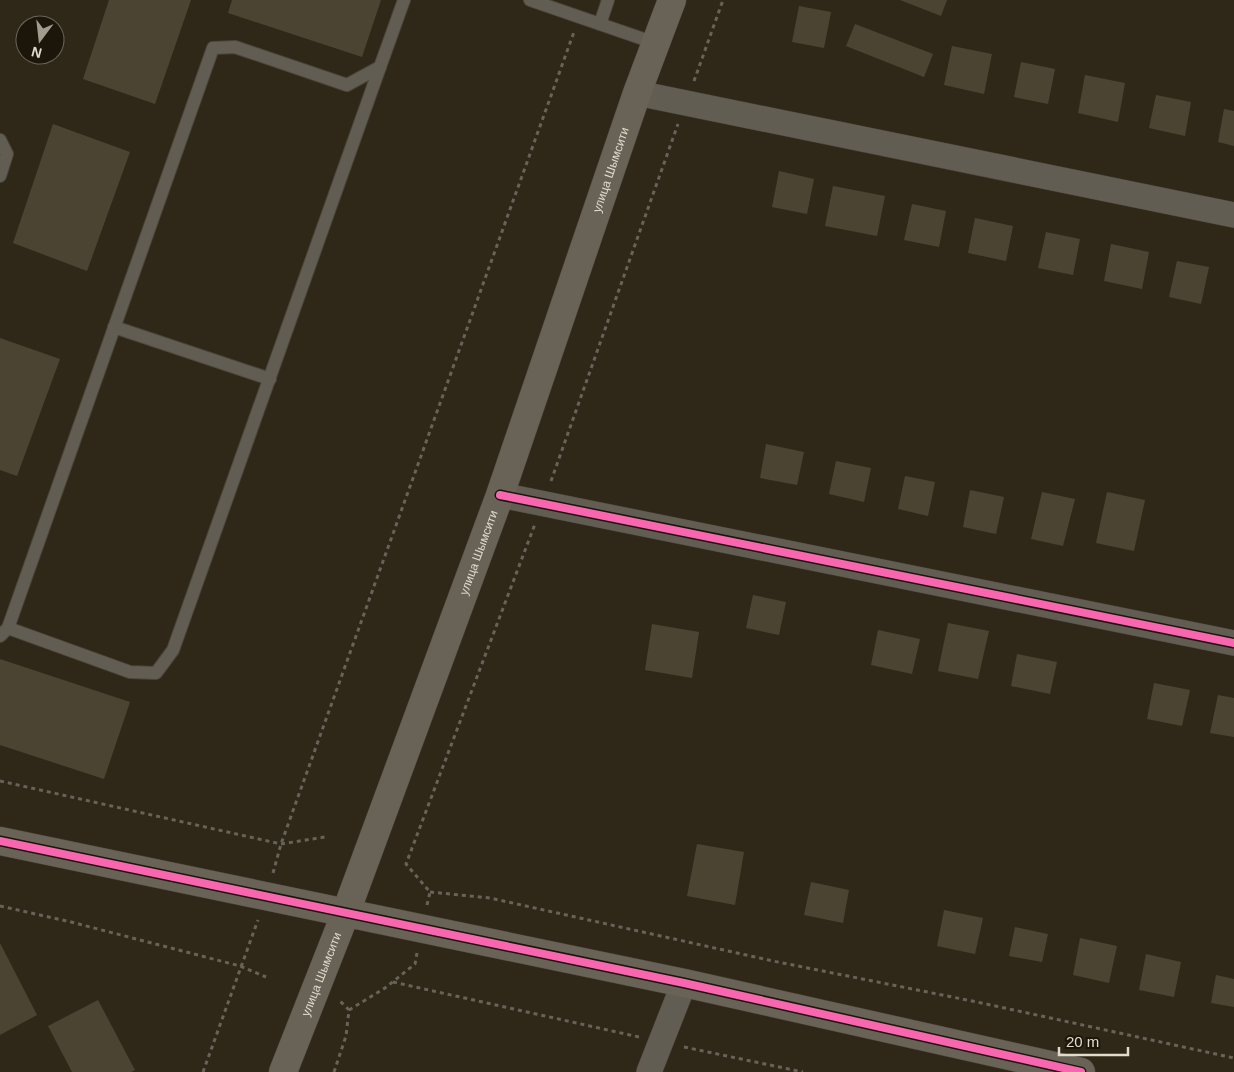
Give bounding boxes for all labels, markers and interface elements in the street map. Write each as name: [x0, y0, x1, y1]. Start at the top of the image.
north arrow: [15, 15, 65, 65]
text: N: [30, 44, 44, 62]
street label: улица Шымсити: [590, 125, 632, 214]
street label: улица Шымсити: [457, 508, 501, 597]
street label: улица Шымсити: [299, 930, 344, 1018]
scale bar: [1059, 1024, 1128, 1056]
text: 20 m: [1066, 1033, 1099, 1050]

